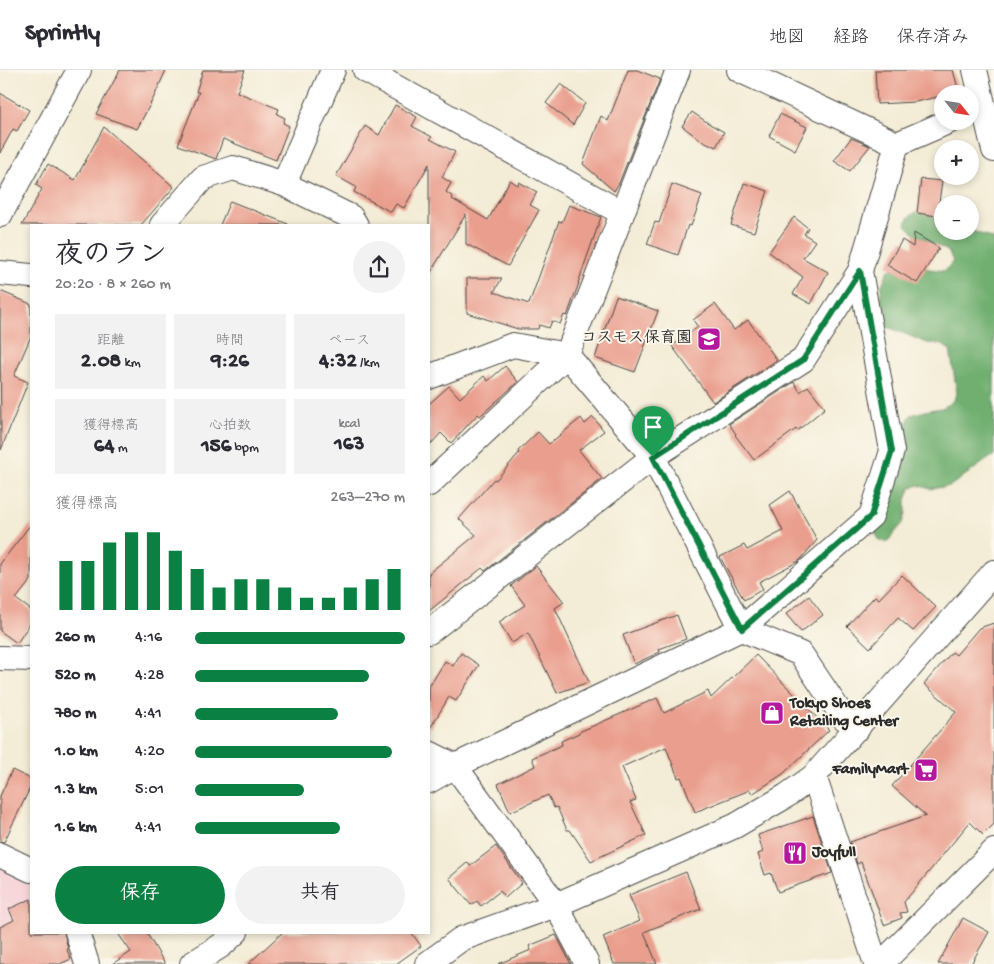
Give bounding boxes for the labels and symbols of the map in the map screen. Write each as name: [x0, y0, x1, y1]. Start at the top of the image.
north arrow: [934, 85, 979, 130]
school or university icon: コスモス保育園: [696, 326, 722, 352]
place label: コスモス保育園: [581, 328, 692, 349]
pin: [632, 406, 674, 457]
place label: Tokyo Shoes Retailing Center: [788, 695, 900, 732]
shop icon: Tokyo Shoes Retailing Center: [759, 700, 785, 726]
supermarket icon: FamilyMart: [913, 757, 939, 783]
place label: FamilyMart: [832, 761, 909, 780]
restaurant icon: Joyfull: [782, 840, 808, 866]
place label: Joyfull: [811, 843, 857, 863]

